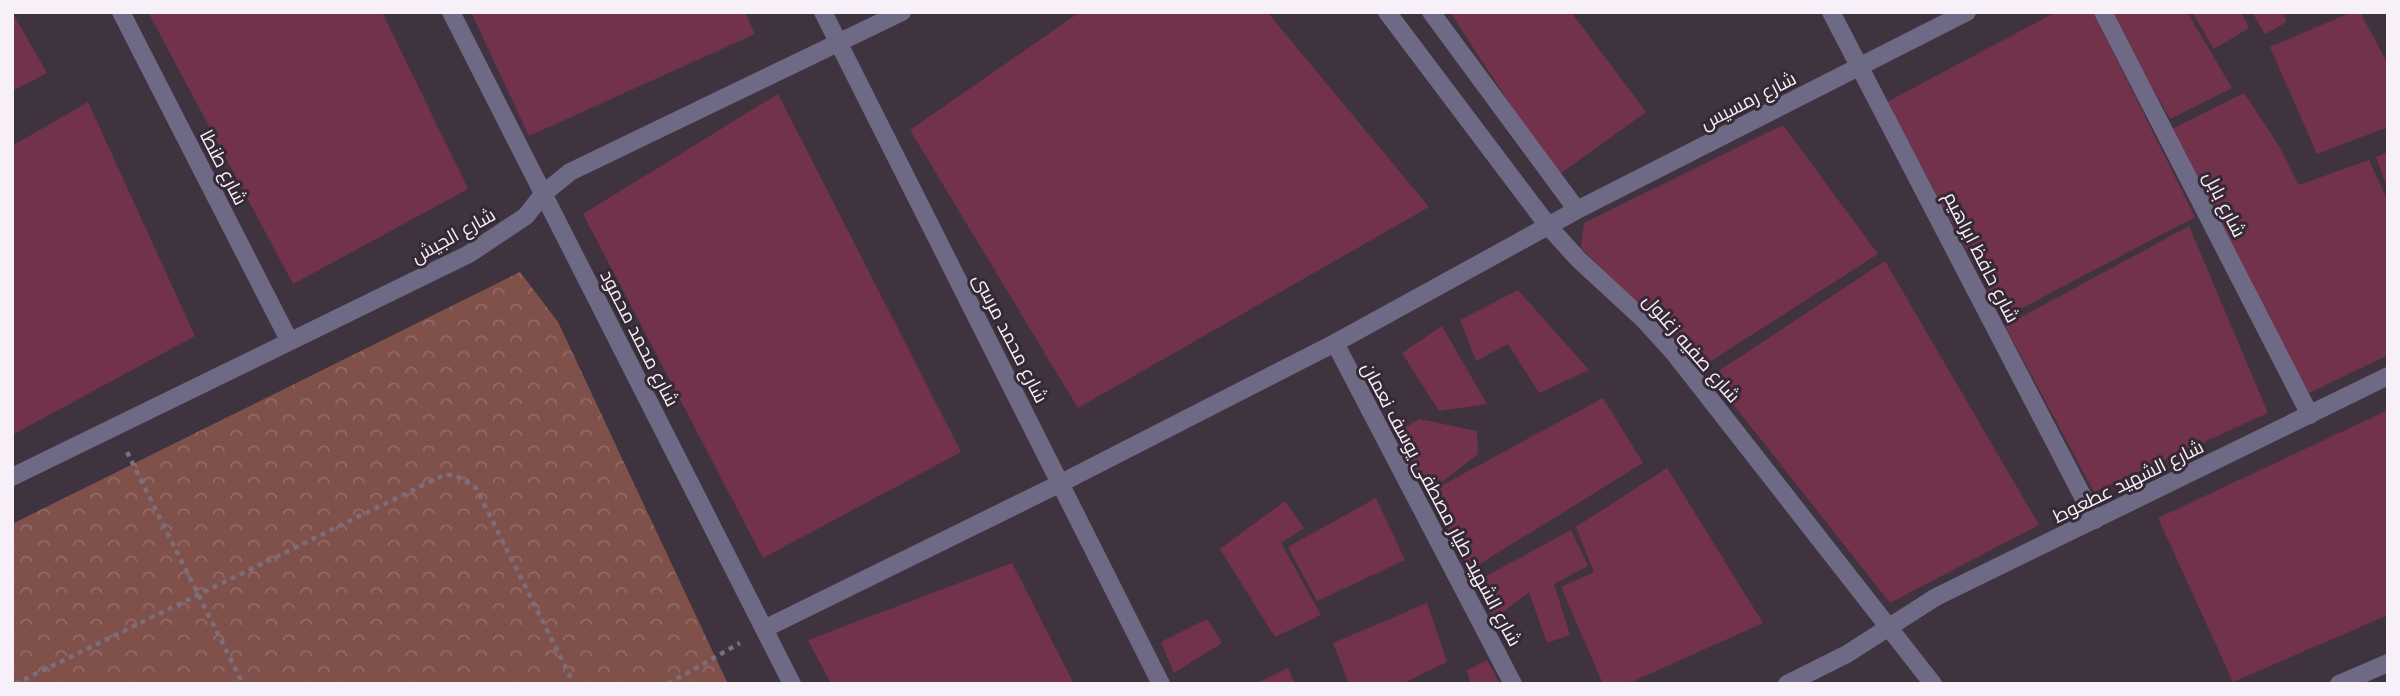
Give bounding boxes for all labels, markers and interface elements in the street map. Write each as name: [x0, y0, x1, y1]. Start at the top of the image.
street label: شارع رمسيس: [1696, 66, 1801, 136]
street label: شارع طنطا: [193, 125, 253, 210]
street label: شارع بابل: [2196, 167, 2252, 242]
street label: شارع حافظ ابراهيم: [1937, 187, 2025, 327]
street label: شارع الجيش: [407, 202, 500, 270]
street label: شارع محمد محمود: [593, 266, 685, 411]
street label: شارع محمد مرسى: [966, 269, 1054, 408]
street label: شارع صفيه زغلول: [1637, 289, 1746, 409]
street label: شارع الشهيد طيار مصطفى يوسف نعمان: [1355, 358, 1527, 651]
street label: شارع الشهيد عطعوط: [2049, 434, 2208, 530]

